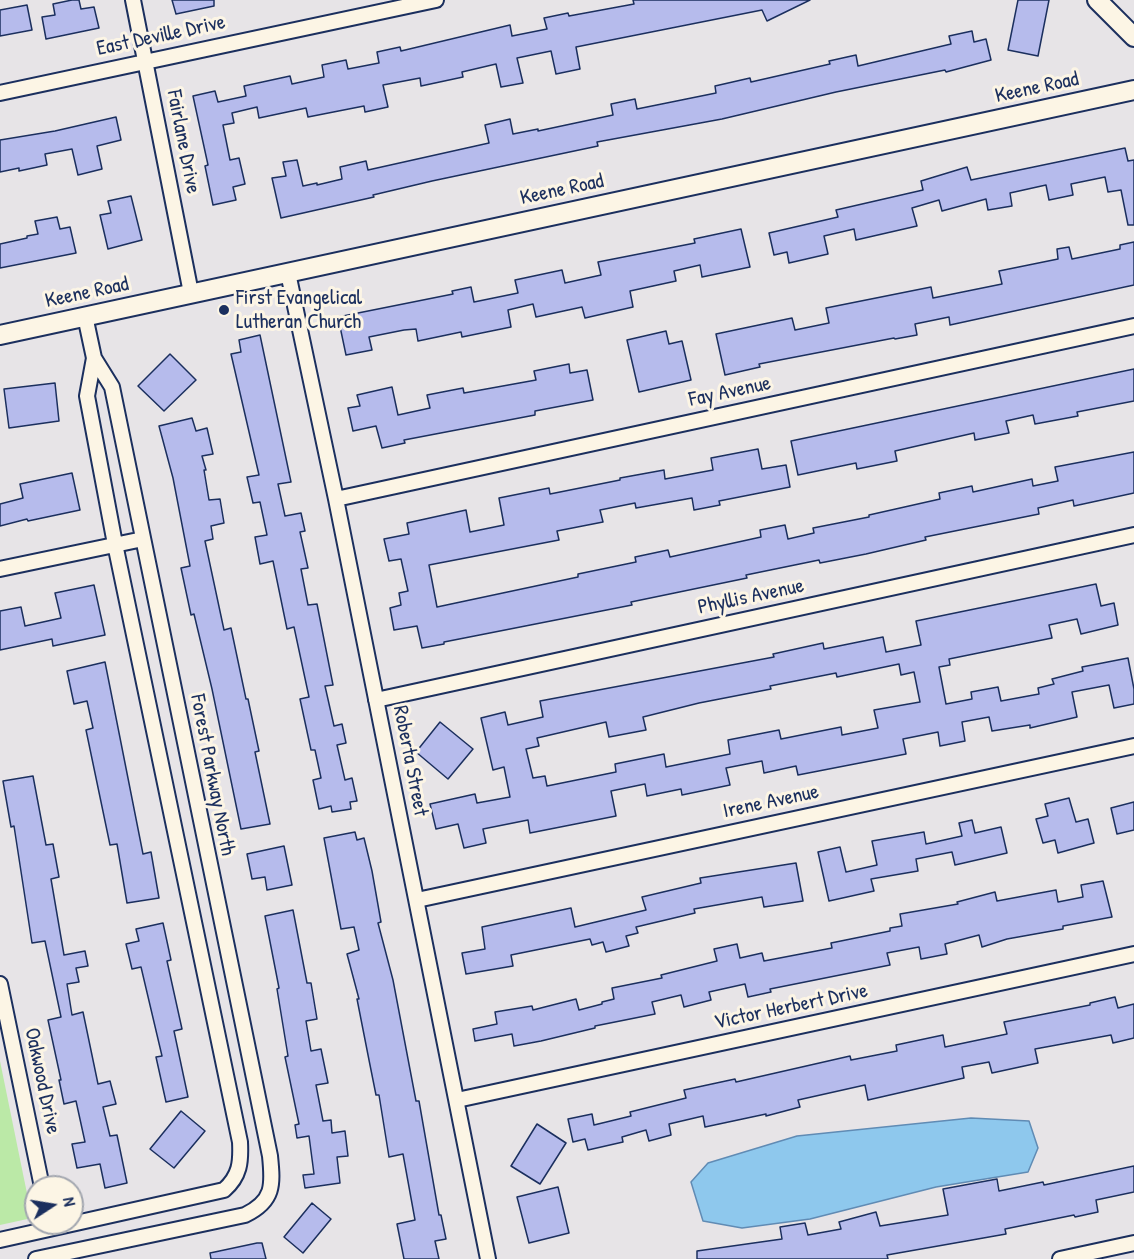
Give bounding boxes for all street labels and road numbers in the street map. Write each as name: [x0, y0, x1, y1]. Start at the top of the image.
street label: East Deville Drive: [94, 10, 228, 62]
street label: Keene Road: [993, 67, 1081, 109]
street label: Fairlane Drive: [161, 88, 205, 196]
street label: Keene Road: [518, 169, 606, 211]
street label: Keene Road: [43, 272, 131, 314]
street label: Fay Avenue: [687, 371, 773, 413]
street label: Phyllis Avenue: [696, 573, 806, 621]
street label: Forest Parkway North: [184, 692, 240, 858]
street label: Roberta Street: [387, 703, 433, 819]
street label: Irene Avenue: [721, 780, 821, 824]
street label: Victor Herbert Drive: [712, 978, 870, 1036]
street label: Oakwood Drive: [18, 1026, 66, 1136]

